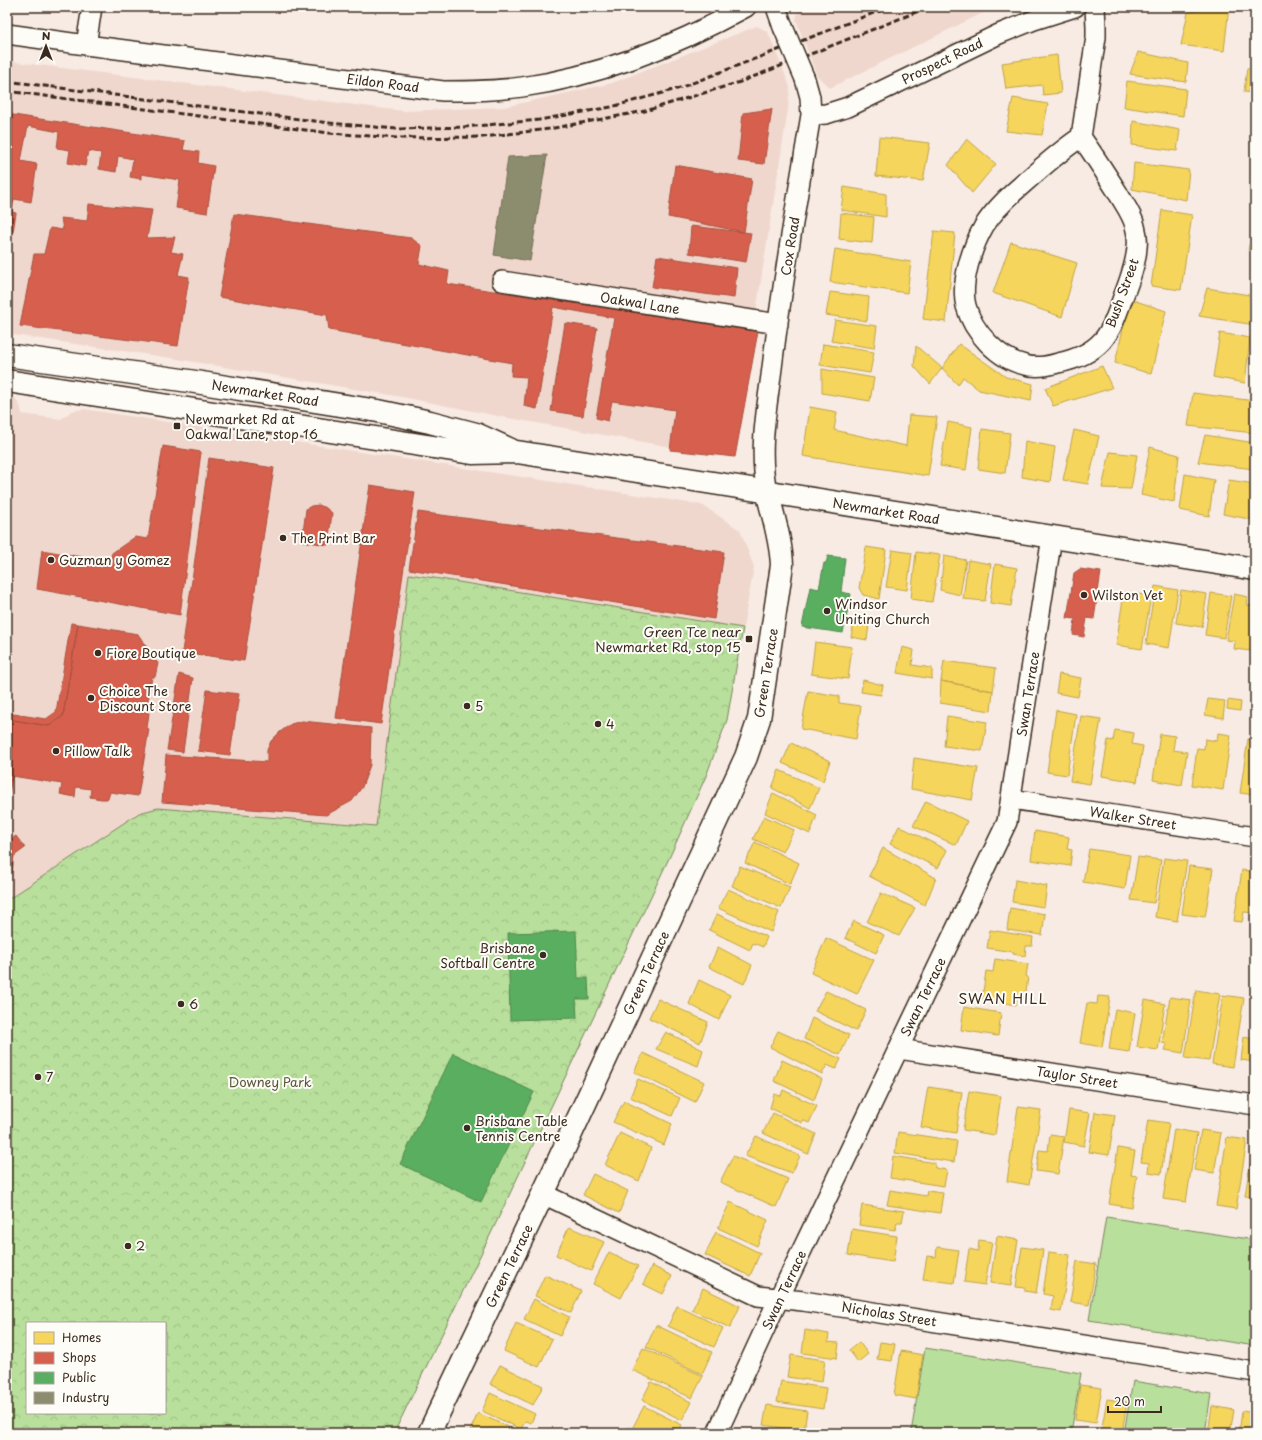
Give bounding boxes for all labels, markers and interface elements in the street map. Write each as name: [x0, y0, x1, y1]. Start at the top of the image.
north arrow: [26, 26, 66, 66]
text: N: [42, 27, 51, 44]
street label: Prospect Road: [898, 33, 986, 89]
street label: Eildon Road: [346, 69, 420, 96]
street label: Cox Road: [775, 215, 804, 277]
street label: Bush Street: [1100, 255, 1143, 330]
street label: Oakwal Lane: [599, 287, 681, 318]
street label: Newmarket Road: [210, 375, 320, 410]
place label: Newmarket Rd at Oakwal Lane, stop 16: [185, 409, 318, 443]
marker: Newmarket Rd at Oakwal Lane, stop 16: [172, 421, 182, 431]
street label: Newmarket Road: [831, 493, 941, 528]
place label: The Print Bar: [291, 528, 375, 547]
marker: The Print Bar: [278, 533, 288, 543]
place label: Guzman y Gomez: [59, 550, 169, 569]
marker: Guzman y Gomez: [46, 555, 56, 565]
place label: Wilston Vet: [1092, 585, 1163, 604]
marker: Wilston Vet: [1079, 590, 1089, 600]
place label: Windsor Uniting Church: [835, 594, 930, 628]
marker: Windsor Uniting Church: [822, 606, 832, 616]
place label: Green Tce near Newmarket Rd, stop 15: [595, 622, 742, 656]
street label: Green Terrace: [749, 627, 782, 719]
marker: Green Tce near Newmarket Rd, stop 15: [744, 634, 754, 644]
place label: Fiore Boutique: [106, 643, 196, 662]
marker: Fiore Boutique: [93, 648, 103, 658]
street label: Swan Terrace: [1011, 650, 1044, 738]
place label: Choice The Discount Store: [99, 681, 191, 715]
marker: Choice The Discount Store: [86, 693, 96, 703]
place label: 5: [475, 696, 483, 715]
marker: 5: [462, 701, 472, 711]
place label: 4: [606, 714, 615, 733]
marker: 4: [593, 719, 603, 729]
place label: Pillow Talk: [64, 741, 131, 760]
marker: Pillow Talk: [51, 746, 61, 756]
street label: Walker Street: [1088, 801, 1178, 834]
street label: Green Terrace: [618, 928, 673, 1018]
place label: Brisbane Softball Centre: [440, 938, 535, 972]
marker: Brisbane Softball Centre: [538, 950, 548, 960]
street label: Swan Terrace: [895, 954, 950, 1039]
district label: SWAN HILL: [958, 988, 1048, 1009]
place label: 6: [189, 994, 198, 1013]
marker: 6: [176, 999, 186, 1009]
street label: Taylor Street: [1035, 1061, 1119, 1092]
place label: 7: [46, 1067, 54, 1086]
marker: 7: [33, 1072, 43, 1082]
park label: Downey Park: [228, 1072, 312, 1091]
place label: Brisbane Table Tennis Centre: [475, 1111, 568, 1145]
marker: Brisbane Table Tennis Centre: [462, 1123, 472, 1133]
street label: Green Terrace: [480, 1221, 537, 1311]
place label: 2: [136, 1236, 145, 1255]
marker: 2: [123, 1241, 133, 1251]
street label: Swan Terrace: [757, 1247, 810, 1333]
street label: Nicholas Street: [840, 1297, 938, 1330]
legend: [26, 1322, 166, 1414]
text: Homes: [62, 1328, 101, 1346]
text: Shops: [62, 1348, 97, 1366]
text: Public: [62, 1368, 96, 1386]
text: Industry: [62, 1388, 110, 1406]
scale bar: [1108, 1388, 1161, 1414]
text: 20 m: [1114, 1392, 1145, 1410]

